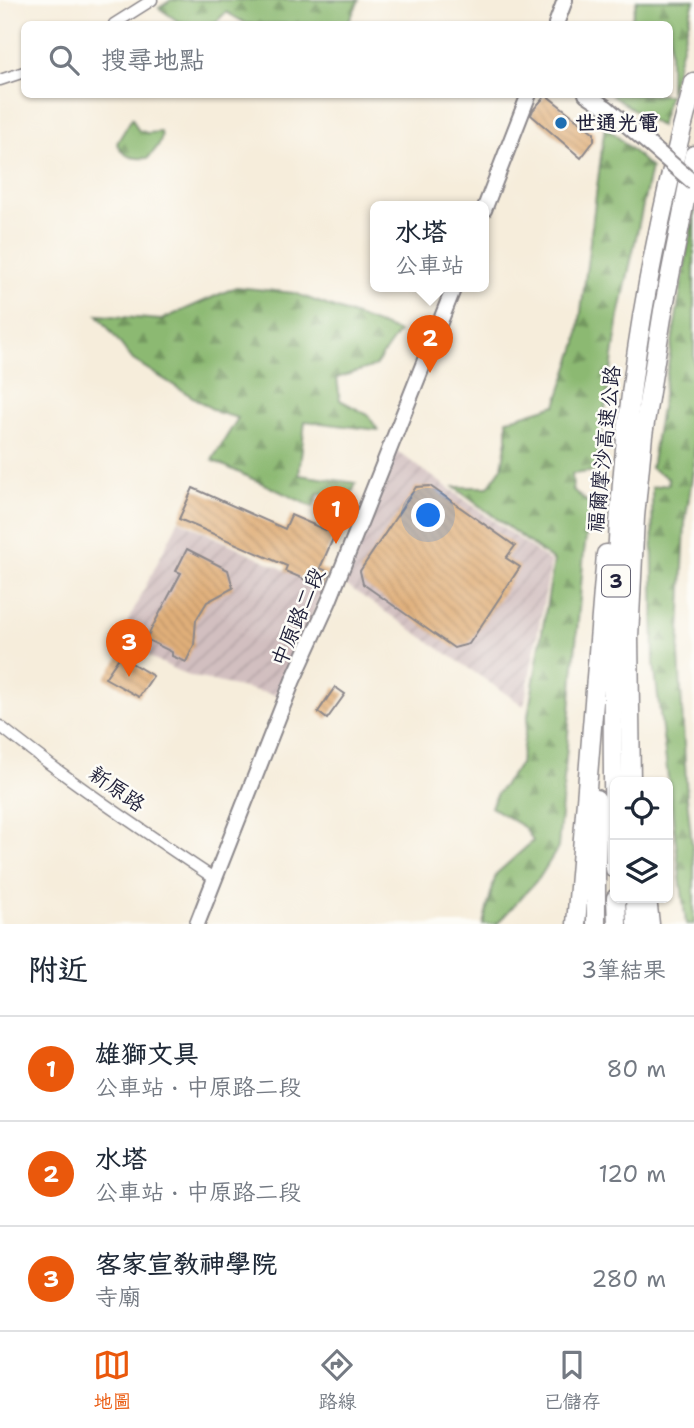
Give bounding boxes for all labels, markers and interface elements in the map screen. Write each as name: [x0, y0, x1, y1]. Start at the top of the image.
search box: [21, 21, 673, 98]
icon: search: [45, 41, 83, 79]
text: 搜尋地點: [101, 42, 205, 77]
place label: 世通光電: [575, 109, 659, 137]
marker: 世通光電: [553, 115, 569, 131]
popup: [370, 201, 489, 292]
text: 水塔: [395, 214, 447, 249]
text: 公車站: [395, 250, 464, 280]
pin: 2: [407, 315, 453, 373]
street label: 福爾摩沙高速公路: [581, 364, 627, 534]
pin: 1: [313, 486, 359, 544]
your location: [411, 498, 445, 532]
street label: 中原路二段: [265, 563, 331, 671]
road number: 3: [602, 566, 630, 596]
pin: 3: [106, 619, 152, 677]
street label: 新原路: [83, 759, 151, 819]
map controls: [610, 777, 673, 903]
button: locate: [610, 777, 673, 840]
button: layers: [610, 840, 673, 903]
text: 附近: [28, 949, 88, 990]
text: 3筆結果: [581, 955, 666, 985]
text: 雄獅文具: [95, 1036, 199, 1071]
text: 1: [46, 1054, 56, 1084]
text: 80 m: [607, 1054, 666, 1084]
text: 公車站 · 中原路二段: [95, 1072, 301, 1102]
text: 水塔: [95, 1141, 147, 1176]
text: 2: [43, 1159, 59, 1189]
text: 120 m: [598, 1159, 666, 1189]
text: 公車站 · 中原路二段: [95, 1177, 301, 1207]
text: 客家宣教神學院: [95, 1246, 277, 1281]
text: 3: [43, 1264, 59, 1294]
text: 280 m: [591, 1264, 666, 1294]
text: 寺廟: [95, 1282, 141, 1312]
tab: 地圖: [93, 1346, 132, 1414]
tab: 路線: [318, 1346, 357, 1414]
tab: 已儲存: [543, 1346, 601, 1414]

